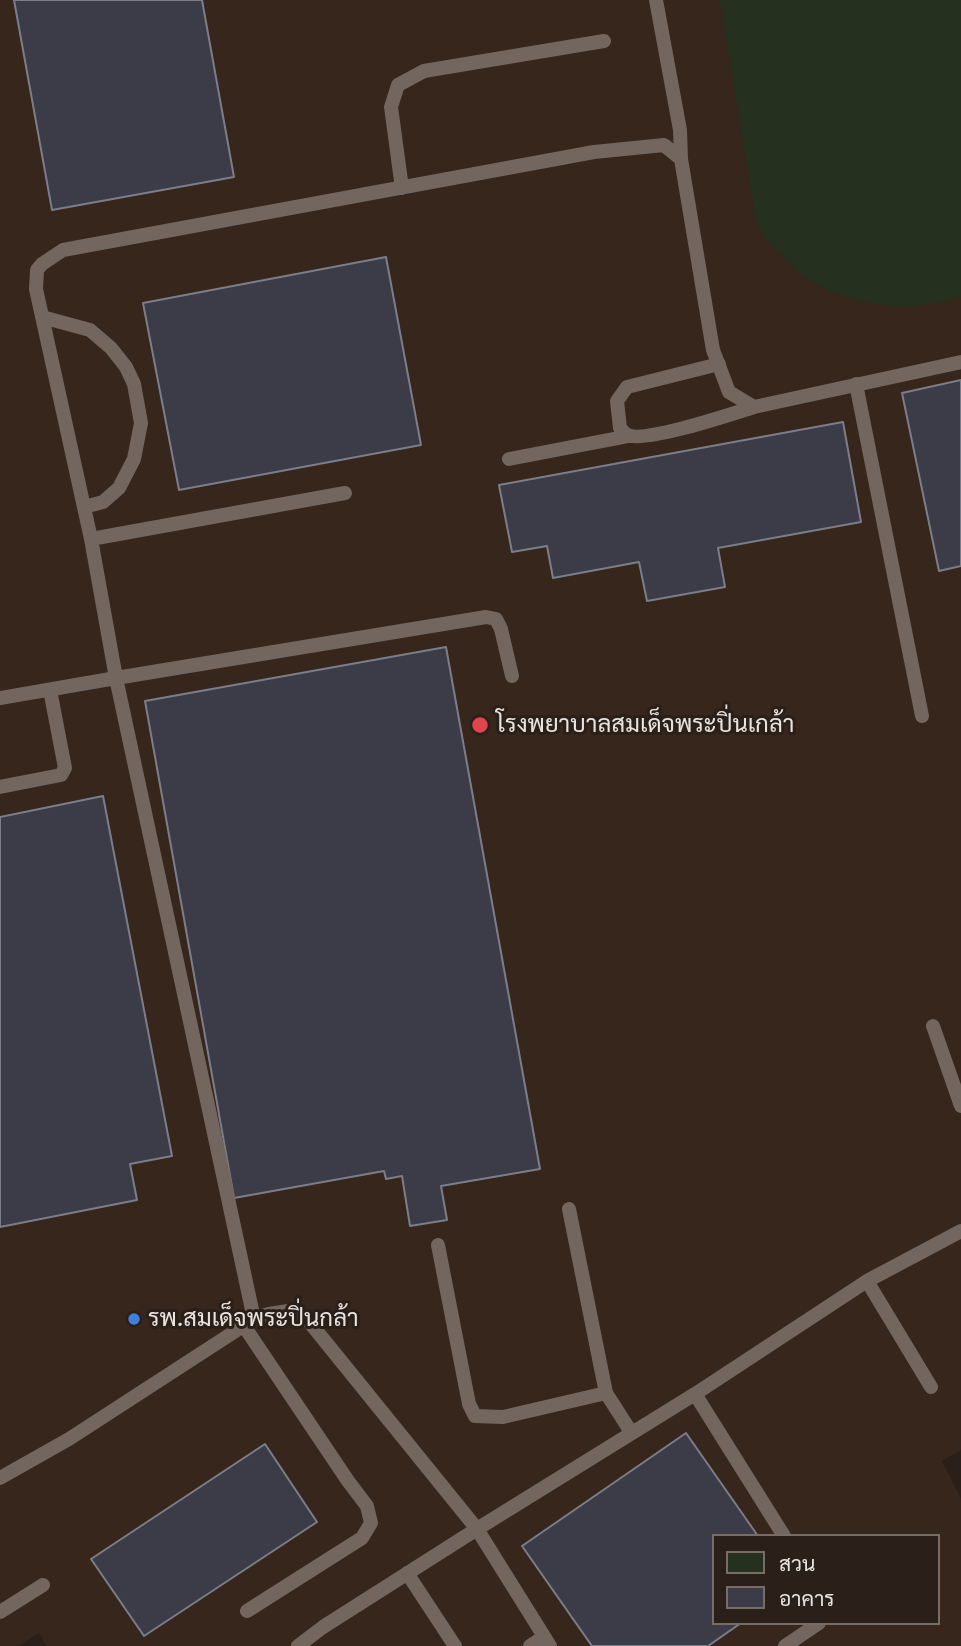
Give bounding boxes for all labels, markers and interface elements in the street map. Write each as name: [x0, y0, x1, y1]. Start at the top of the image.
place label: โรงพยาบาลสมเด็จพระปิ่นเกล้า: [496, 711, 794, 739]
marker: โรงพยาบาลสมเด็จพระปิ่นเกล้า: [470, 715, 490, 735]
place label: รพ.สมเด็จพระปิ่นกล้า: [148, 1305, 359, 1333]
marker: รพ.สมเด็จพระปิ่นกล้า: [126, 1311, 142, 1327]
legend: [712, 1534, 940, 1625]
text: สวน: [779, 1550, 815, 1577]
text: อาคาร: [779, 1585, 835, 1612]

